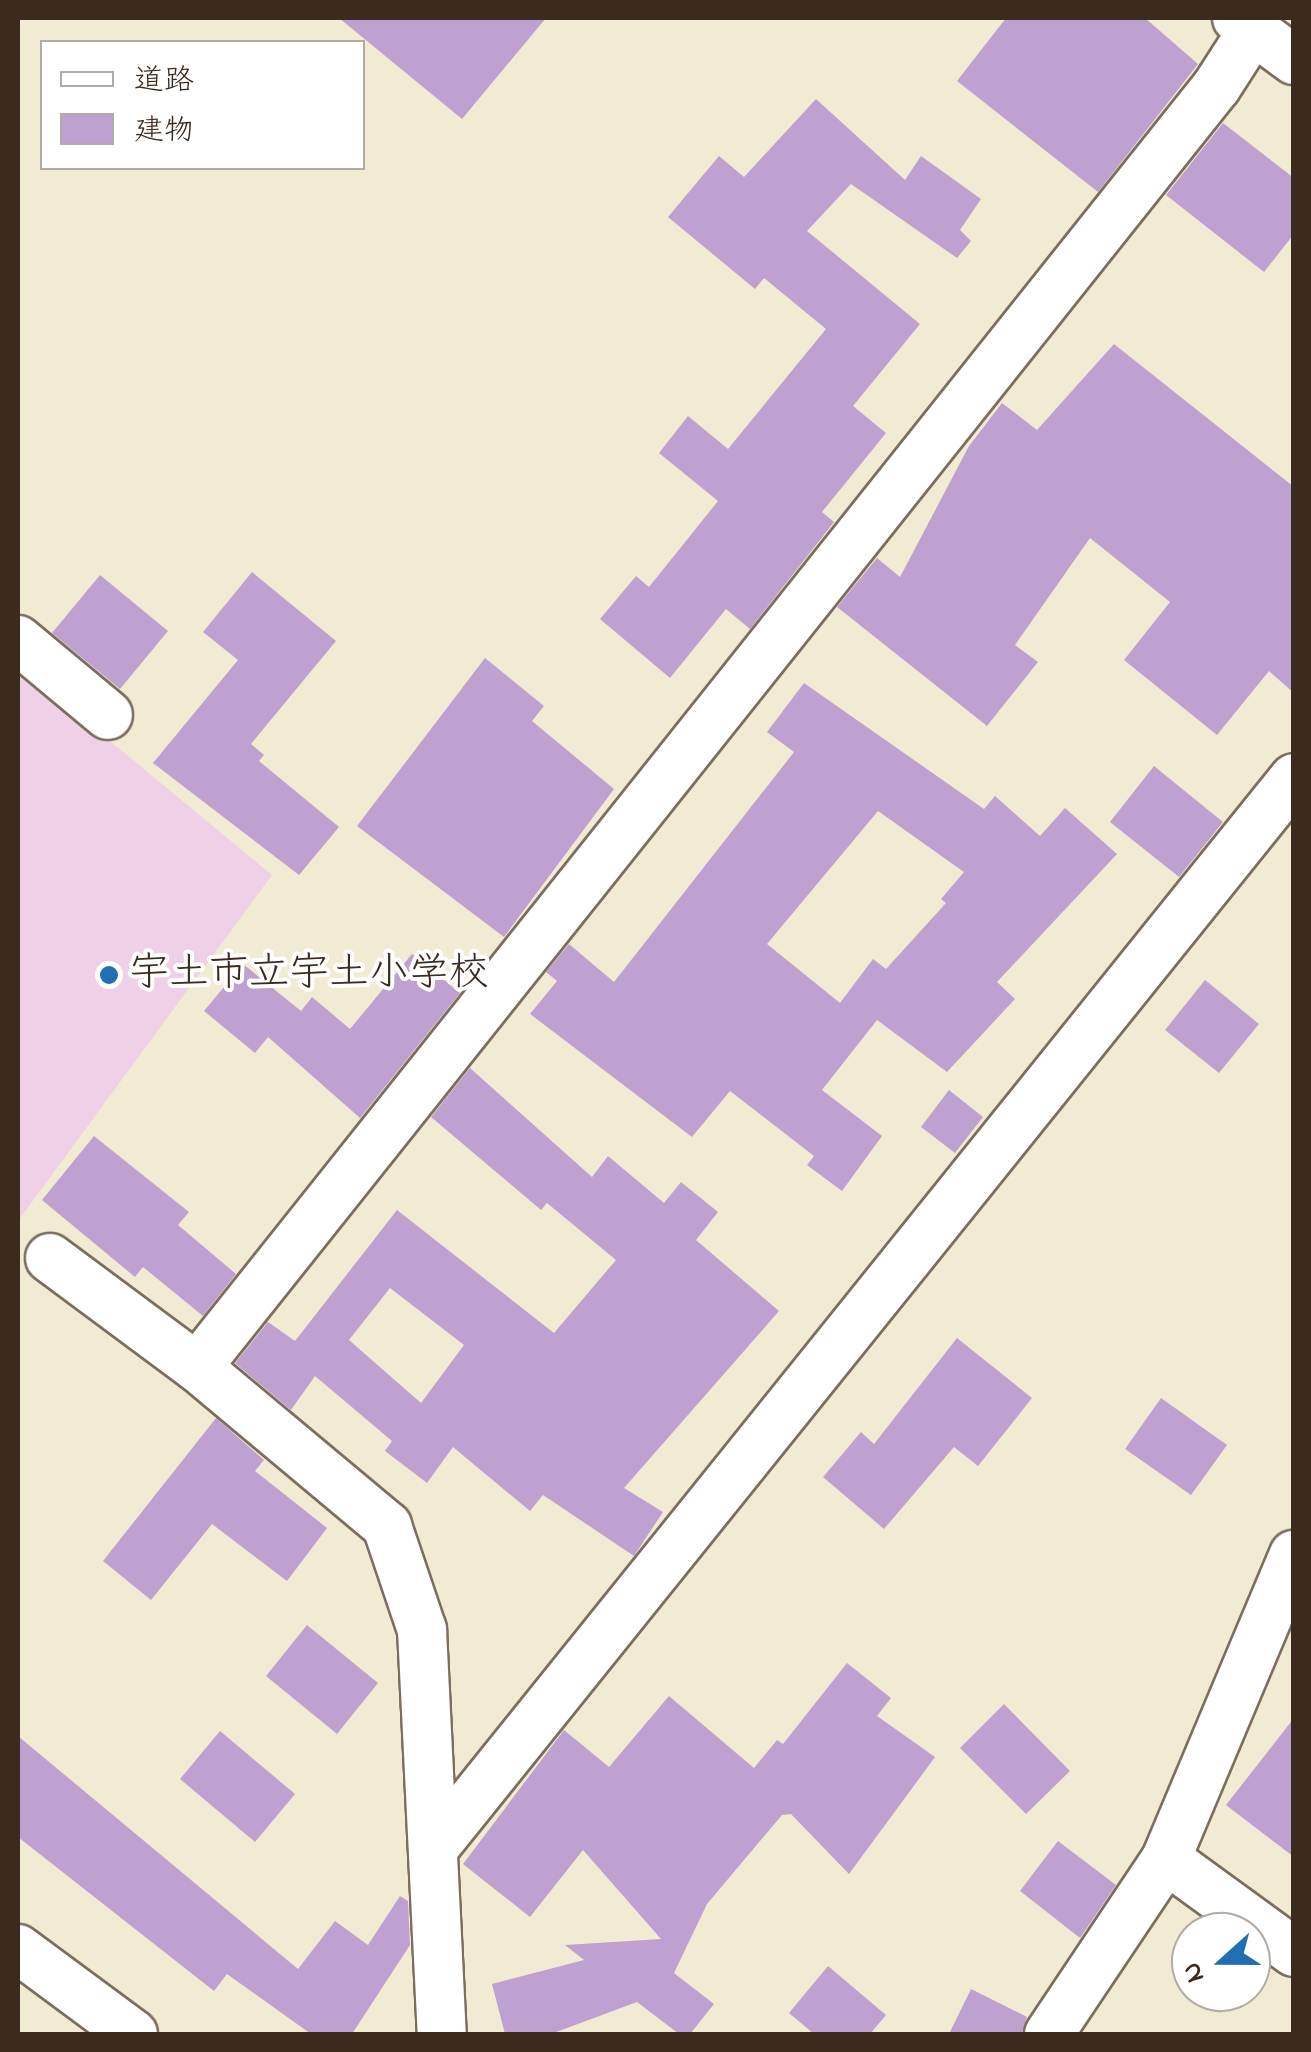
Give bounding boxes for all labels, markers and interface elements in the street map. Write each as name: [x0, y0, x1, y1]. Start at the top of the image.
legend: [40, 40, 365, 170]
text: 道路: [134, 60, 194, 104]
text: 建物: [134, 110, 194, 154]
place label: 宇土市立宇土小学校: [129, 951, 489, 999]
marker: 宇土市立宇土小学校: [98, 964, 120, 986]
north arrow: [1171, 1912, 1271, 2012]
text: N: [1172, 1956, 1217, 1988]

